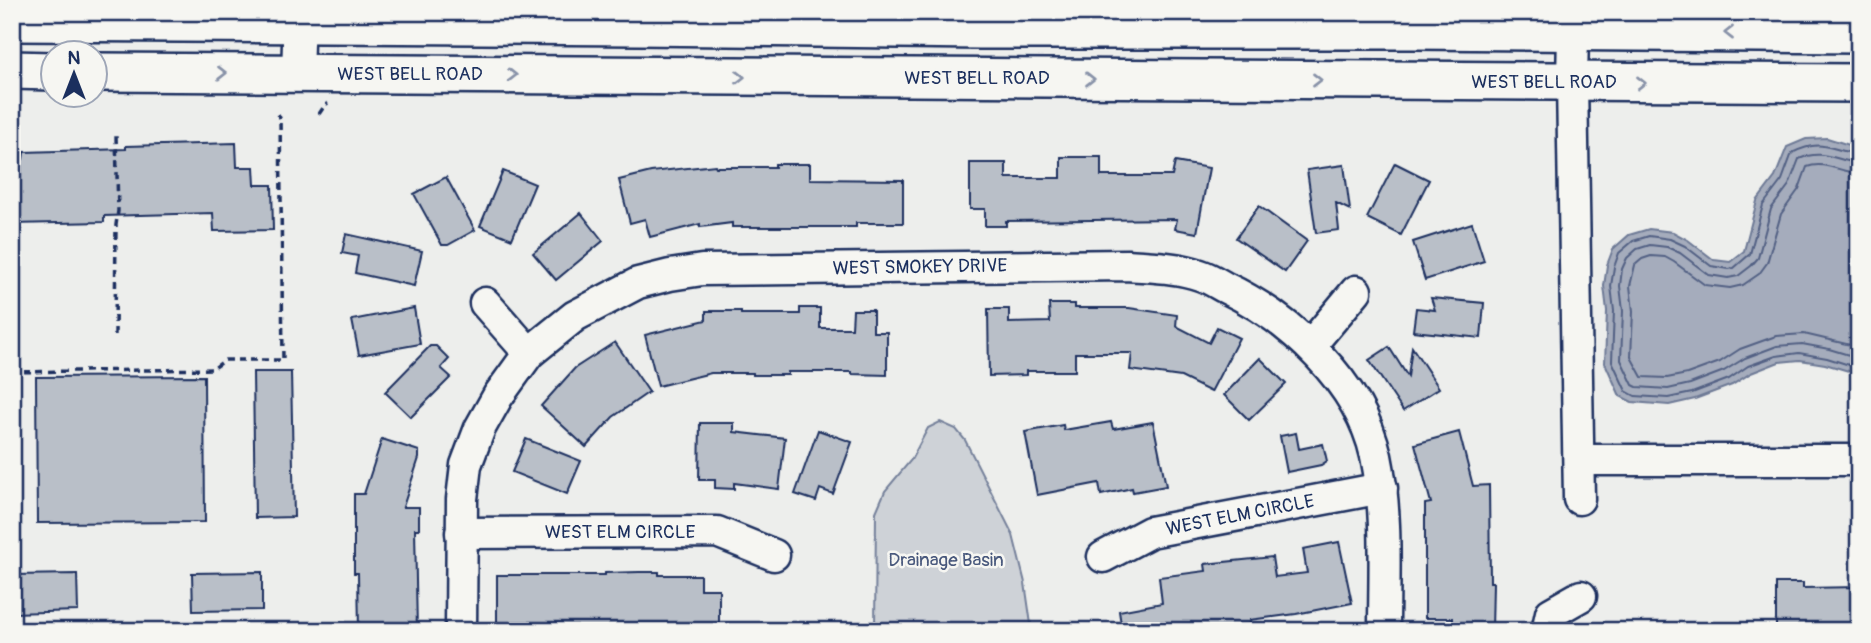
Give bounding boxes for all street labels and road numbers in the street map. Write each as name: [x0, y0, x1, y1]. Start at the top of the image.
street label: WEST BELL ROAD: [337, 62, 483, 86]
street label: WEST BELL ROAD: [904, 66, 1050, 90]
street label: WEST BELL ROAD: [1471, 70, 1617, 94]
street label: WEST SMOKEY DRIVE: [832, 253, 1008, 281]
street label: WEST ELM CIRCLE: [1164, 489, 1316, 541]
street label: WEST ELM CIRCLE: [545, 520, 695, 544]

